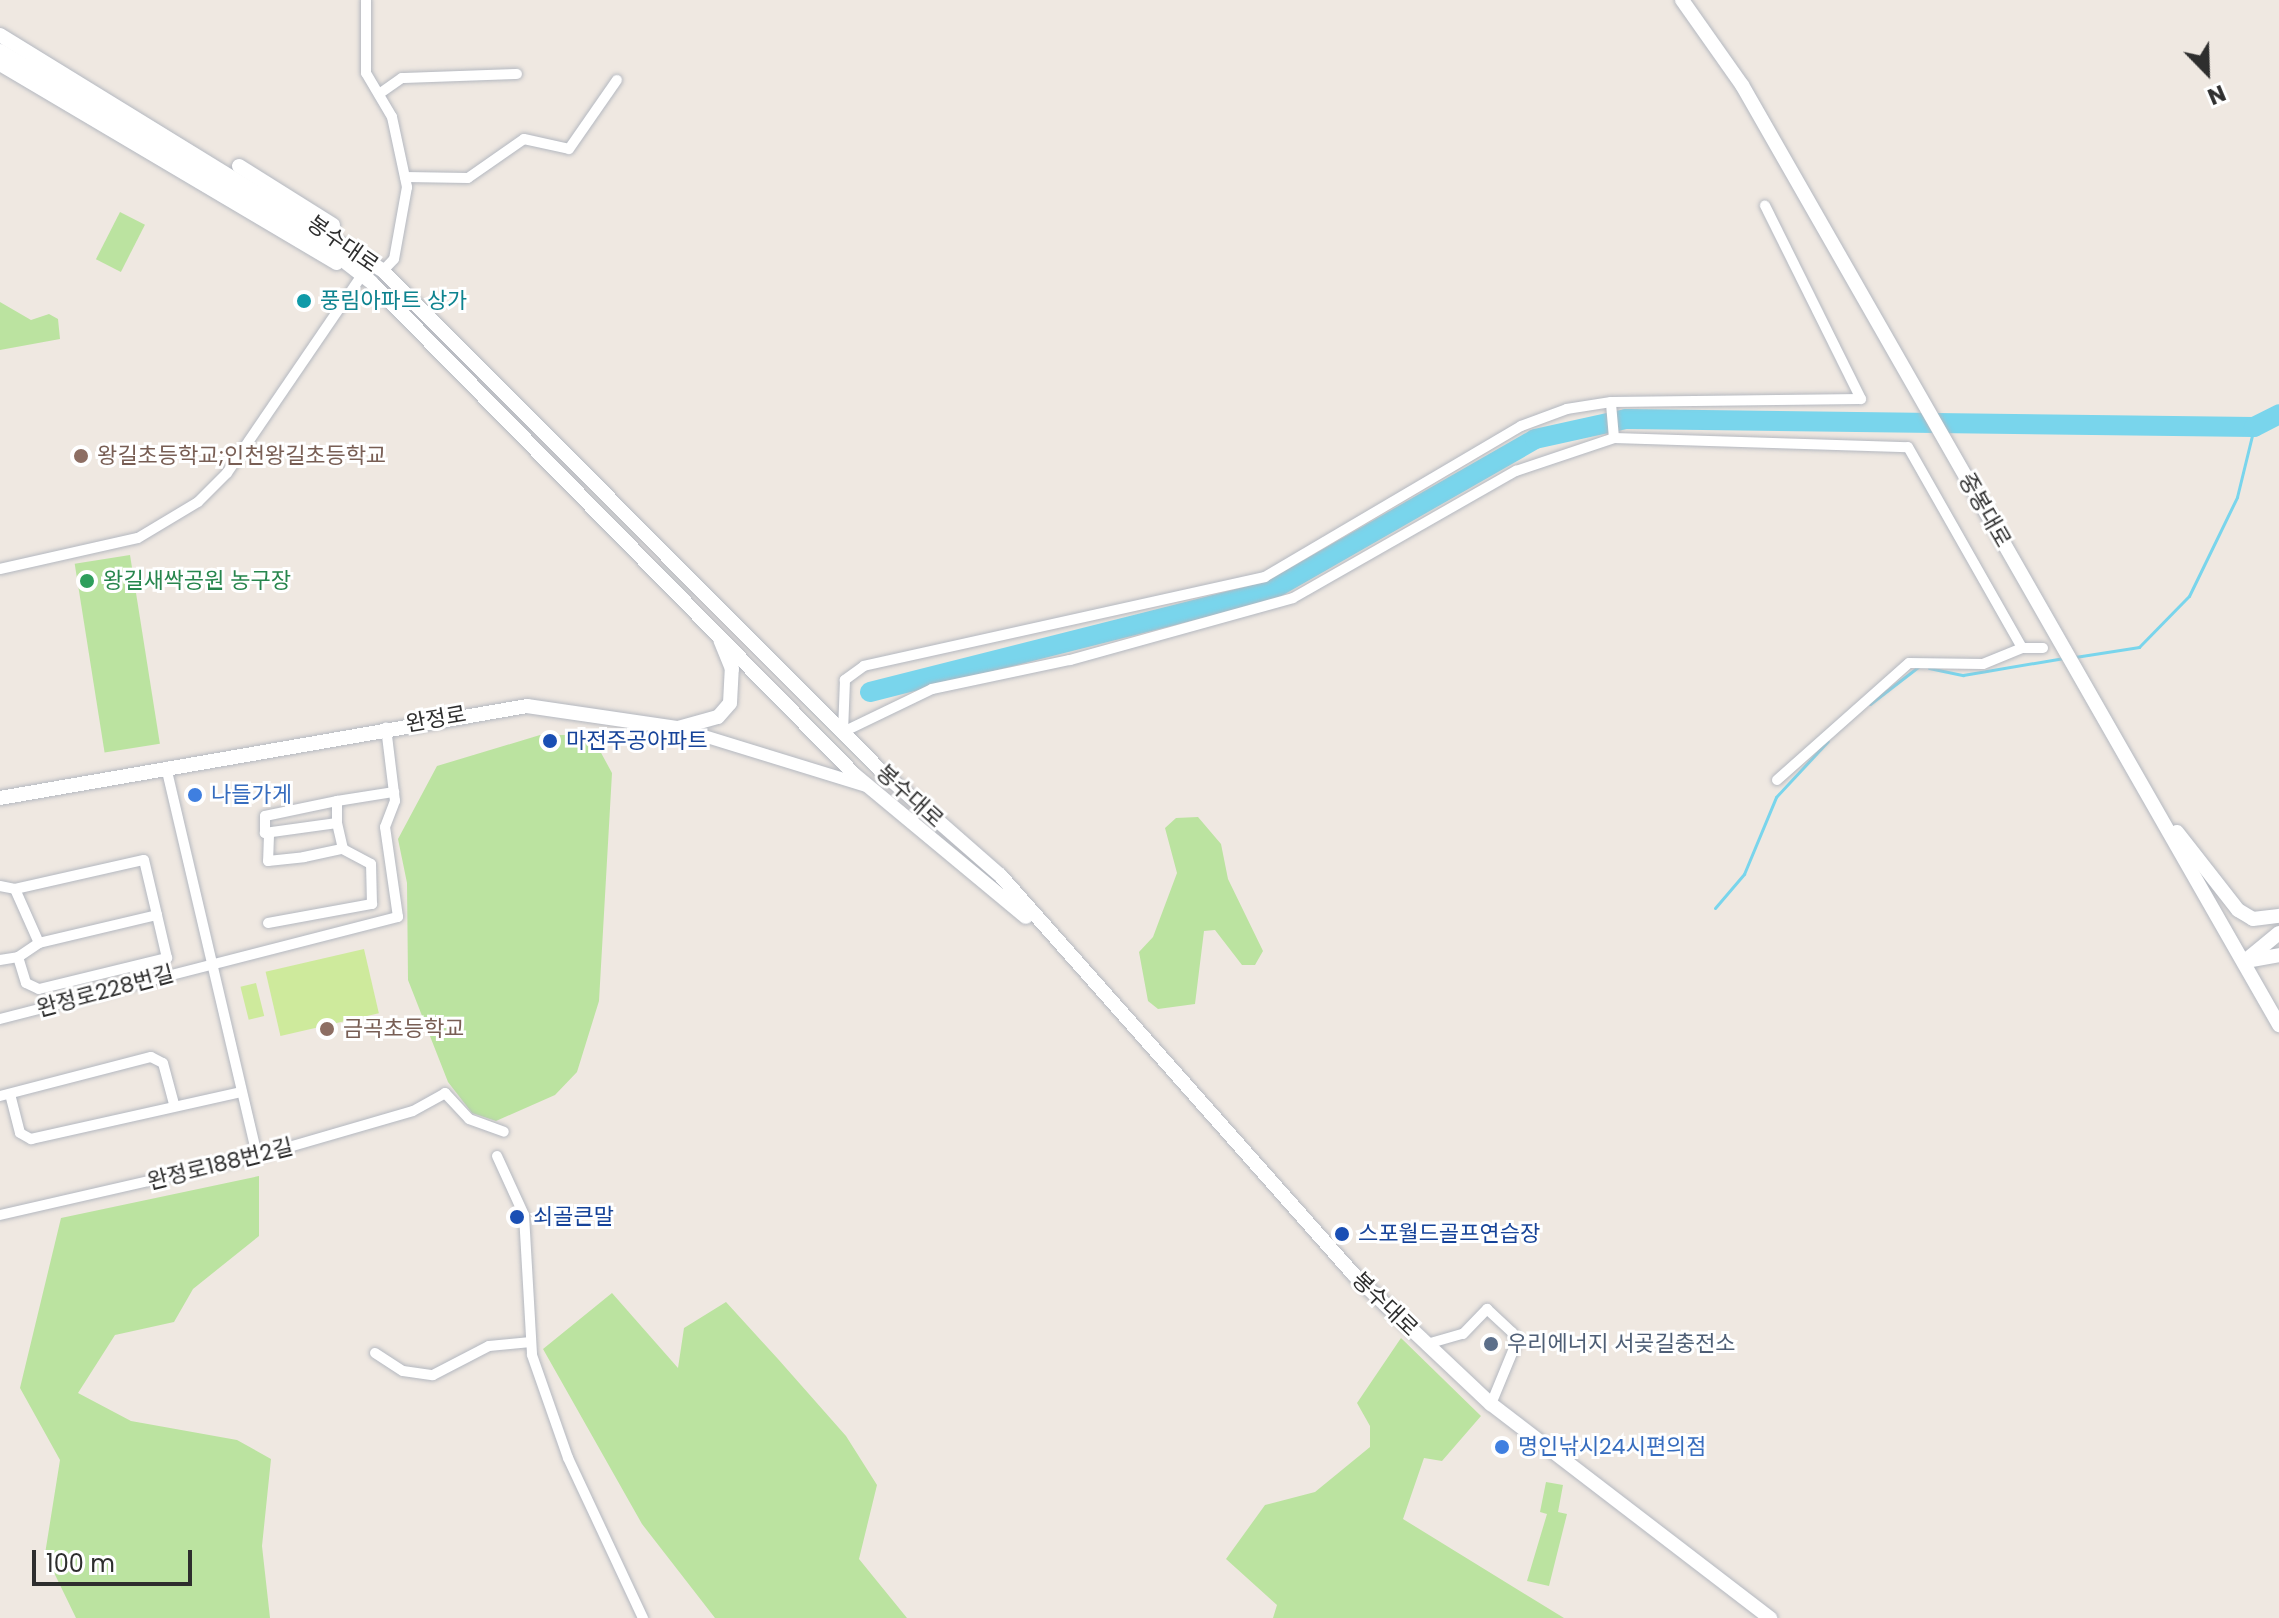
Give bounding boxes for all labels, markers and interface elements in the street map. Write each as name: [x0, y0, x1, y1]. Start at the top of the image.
north arrow: [2167, 32, 2247, 112]
text: N: [2203, 77, 2230, 112]
street label: 봉수대로: [302, 210, 384, 278]
place label: 풍림아파트 상가: [320, 288, 468, 314]
marker: 풍림아파트 상가: [295, 292, 313, 310]
place label: 왕길초등학교;인천왕길초등학교: [97, 443, 386, 469]
marker: 왕길초등학교;인천왕길초등학교: [72, 447, 90, 465]
street label: 중봉대로: [1953, 468, 2017, 552]
place label: 왕길새싹공원 농구장: [103, 568, 291, 594]
marker: 왕길새싹공원 농구장: [78, 572, 96, 590]
street label: 완정로: [404, 701, 468, 737]
place label: 마전주공아파트: [566, 728, 708, 754]
marker: 마전주공아파트: [541, 732, 559, 750]
street label: 봉수대로: [871, 759, 949, 833]
place label: 나들가게: [211, 782, 292, 808]
marker: 나들가게: [186, 786, 204, 804]
street label: 완정로228번길: [34, 960, 176, 1022]
place label: 금곡초등학교: [343, 1016, 464, 1042]
marker: 금곡초등학교: [318, 1020, 336, 1038]
street label: 완정로188번2길: [145, 1133, 295, 1195]
place label: 쇠골큰말: [533, 1204, 614, 1230]
marker: 쇠골큰말: [508, 1208, 526, 1226]
place label: 스포월드골프연습장: [1358, 1221, 1540, 1247]
marker: 스포월드골프연습장: [1333, 1225, 1351, 1243]
street label: 봉수대로: [1347, 1266, 1423, 1342]
place label: 우리에너지 서곶길충전소: [1507, 1331, 1736, 1357]
marker: 우리에너지 서곶길충전소: [1482, 1335, 1500, 1353]
place label: 명인낚시24시편의점: [1518, 1434, 1706, 1460]
marker: 명인낚시24시편의점: [1493, 1438, 1511, 1456]
scale bar: [36, 1534, 196, 1584]
text: 100 m: [46, 1547, 115, 1580]

